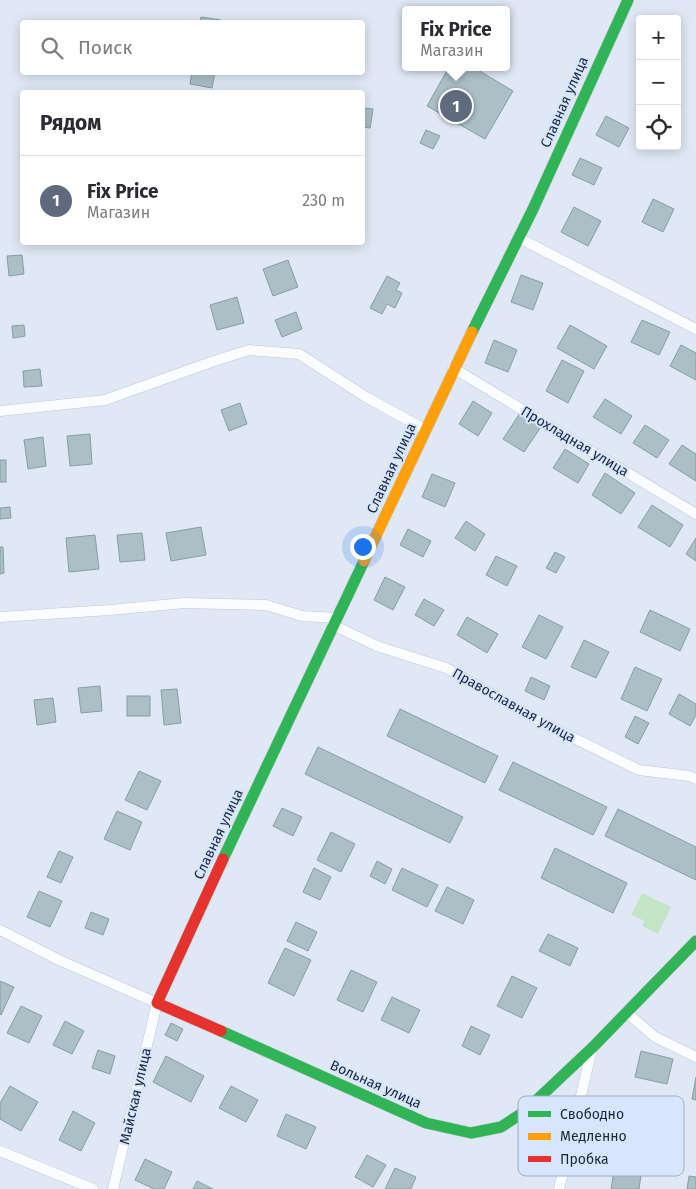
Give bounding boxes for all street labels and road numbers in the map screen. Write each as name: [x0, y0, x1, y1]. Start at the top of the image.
street label: Славная улица: [537, 54, 592, 150]
street label: Прохладная улица: [518, 403, 632, 480]
street label: Славная улица: [363, 420, 420, 516]
street label: Православная улица: [449, 665, 578, 746]
street label: Славная улица: [190, 786, 247, 882]
street label: Майская улица: [116, 1046, 155, 1146]
street label: Вольная улица: [327, 1057, 424, 1112]

